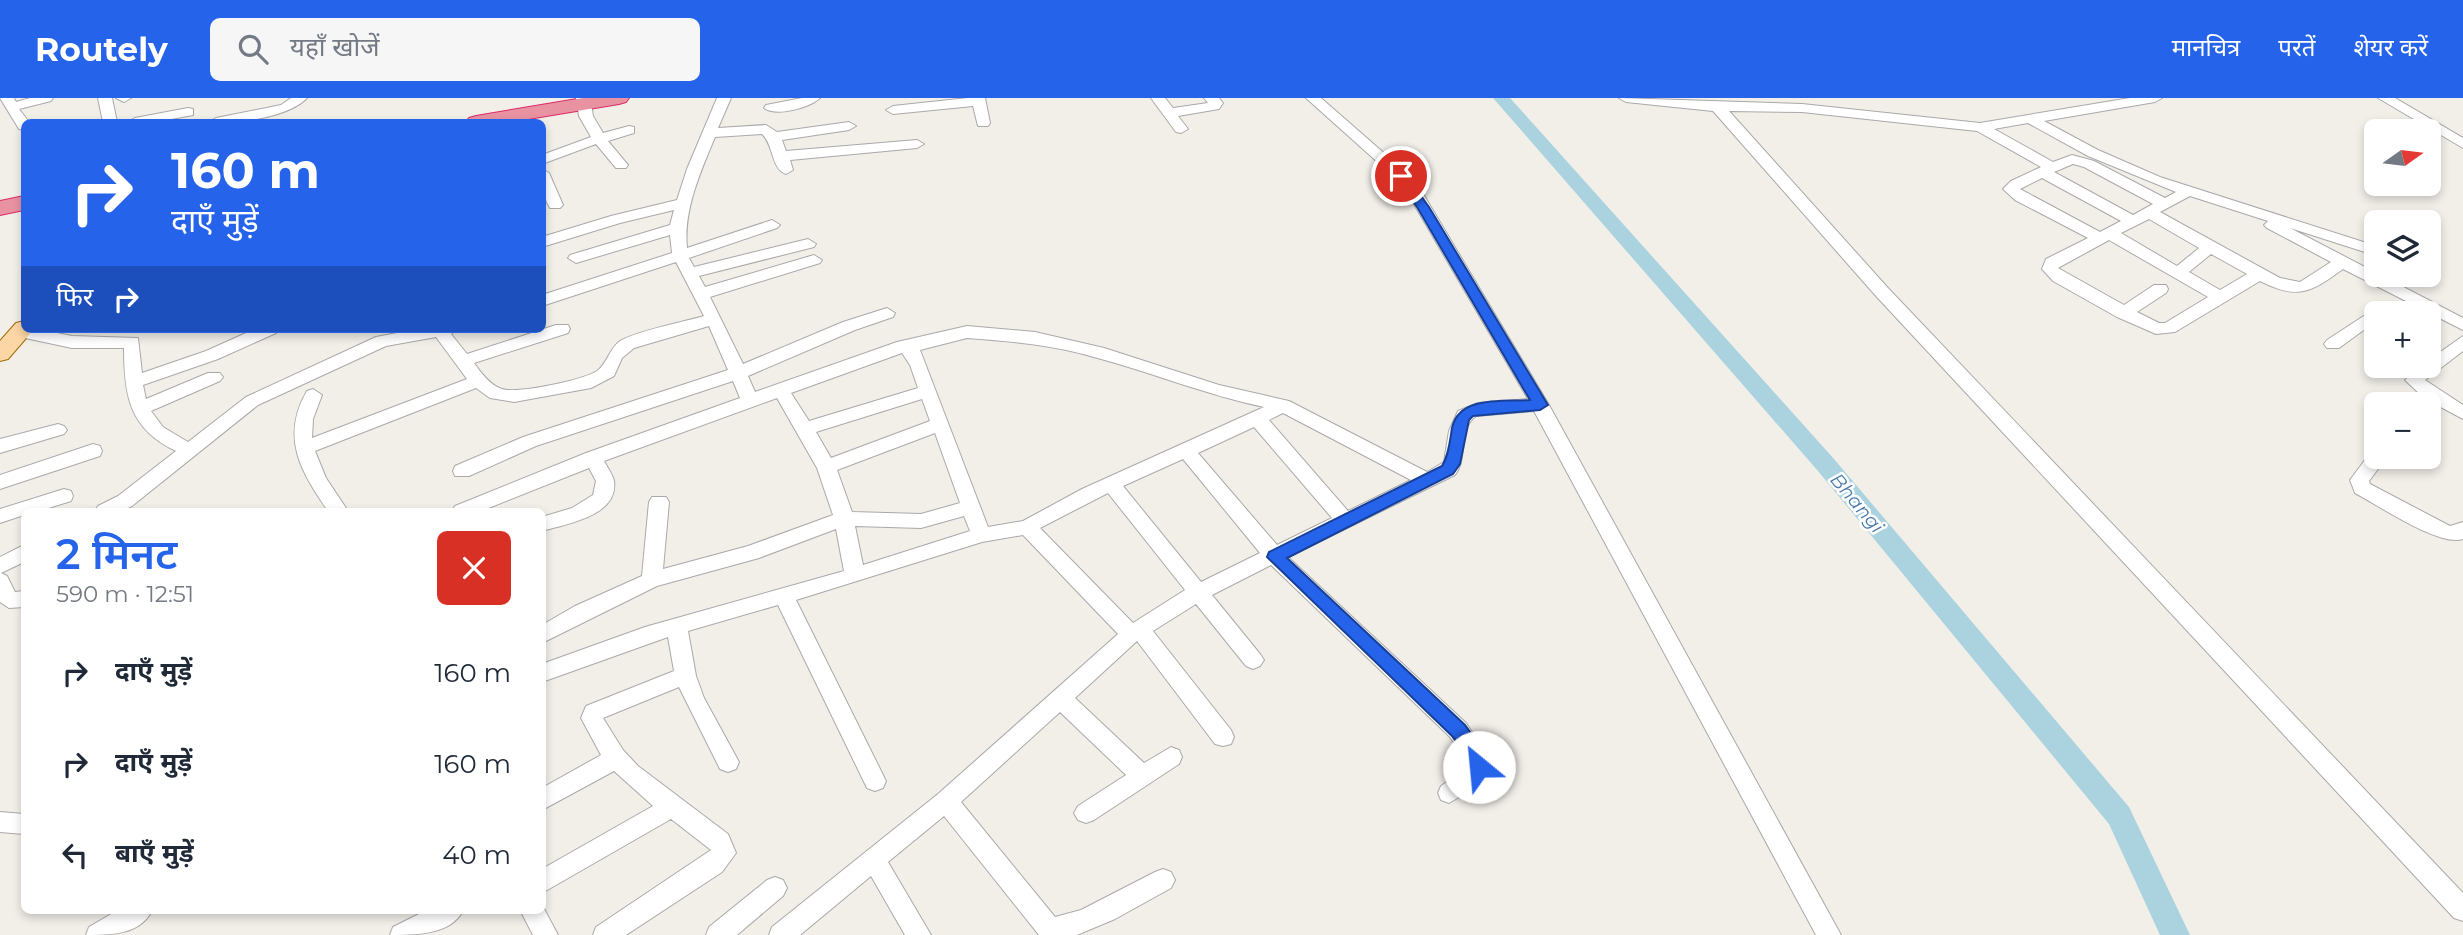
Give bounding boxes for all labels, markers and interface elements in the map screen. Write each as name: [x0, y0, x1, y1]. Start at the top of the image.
search box: [210, 18, 700, 81]
text: Routely: [35, 29, 168, 69]
icon: search: [234, 30, 272, 68]
text: यहाँ खोजें: [290, 31, 380, 63]
text: मानचित्र: [2172, 33, 2240, 62]
text: परतें: [2278, 33, 2315, 62]
text: शेयर करें: [2353, 33, 2428, 62]
north arrow: [2364, 119, 2441, 196]
map controls: [2364, 119, 2441, 469]
text: 160 m: [171, 141, 320, 200]
pin: [1371, 146, 1431, 206]
icon: right: [56, 147, 147, 238]
icon: arrive: [1382, 157, 1420, 195]
text: दाएँ मुड़ें: [171, 201, 259, 240]
button: layers: [2364, 210, 2441, 287]
icon: right: [107, 280, 145, 318]
text: फिर: [56, 281, 93, 313]
button: +: [2364, 301, 2441, 378]
button: −: [2364, 392, 2441, 469]
water label: Bhangi: [1825, 468, 1889, 538]
text: 2 मिनट: [56, 528, 177, 580]
button: close: [437, 531, 511, 605]
text: 590 m · 12:51: [56, 580, 194, 608]
icon: right: [56, 654, 94, 692]
text: दाएँ मुड़ें: [115, 655, 192, 687]
text: 160 m: [434, 657, 511, 689]
position arrow: [1442, 730, 1516, 804]
icon: right: [56, 745, 94, 783]
text: दाएँ मुड़ें: [115, 746, 192, 778]
text: 160 m: [434, 748, 511, 780]
icon: left: [56, 836, 94, 874]
text: बाएँ मुड़ें: [115, 837, 194, 869]
text: 40 m: [442, 839, 511, 871]

